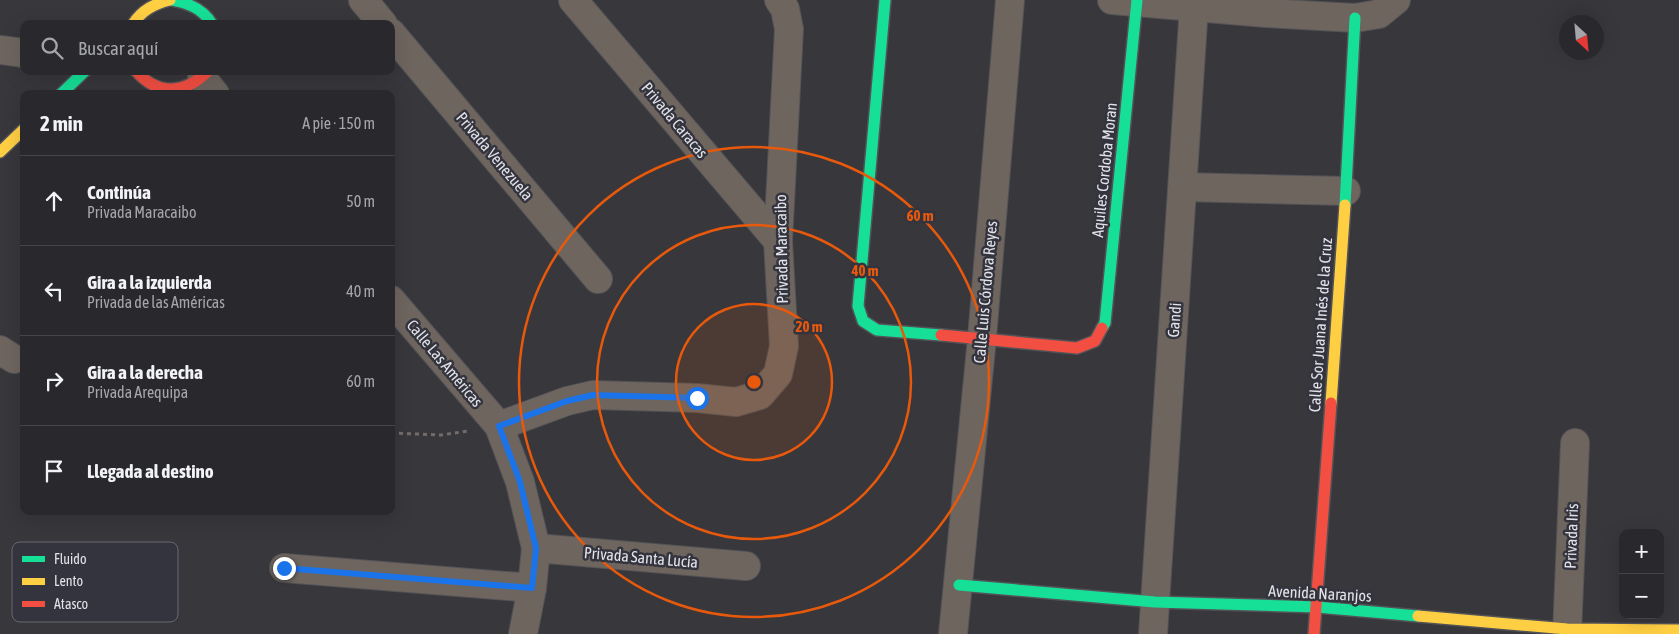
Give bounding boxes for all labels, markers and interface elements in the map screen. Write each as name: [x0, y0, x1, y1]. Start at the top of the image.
north arrow: [1559, 15, 1604, 60]
search box: [20, 20, 395, 75]
icon: search: [38, 34, 66, 62]
text: Buscar aquí: [78, 37, 158, 59]
street label: Privada Caracas: [638, 79, 712, 162]
street label: Aquiles Cordoba Moran: [1088, 102, 1121, 238]
street label: Privada Venezuela: [453, 108, 537, 204]
text: 2 min: [40, 111, 83, 135]
text: A pie · 150 m: [302, 114, 375, 132]
text: Continúa: [87, 181, 151, 203]
icon: ahead: [40, 187, 68, 215]
text: 50 m: [346, 192, 375, 210]
street label: Privada Maracaibo: [771, 194, 791, 304]
text: Privada Maracaibo: [87, 203, 196, 221]
text: 60 m: [907, 207, 934, 224]
street label: Calle Luis Córdova Reyes: [970, 220, 1001, 364]
street label: Calle Sor Juana Inés de la Cruz: [1305, 237, 1335, 413]
text: 40 m: [851, 262, 879, 279]
text: Gira a la izquierda: [87, 271, 212, 293]
icon: left: [40, 277, 68, 305]
text: 40 m: [346, 282, 375, 300]
text: Privada de las Américas: [87, 293, 225, 311]
street label: Gandi: [1164, 302, 1184, 338]
street label: Calle Las Américas: [403, 316, 487, 410]
text: 20 m: [796, 318, 823, 335]
text: Gira a la derecha: [87, 361, 203, 383]
icon: right: [40, 367, 68, 395]
text: 60 m: [346, 372, 375, 390]
centre of rings: [745, 373, 763, 391]
text: Privada Arequipa: [87, 383, 188, 401]
route start: [686, 387, 709, 410]
icon: arrive: [40, 457, 68, 485]
text: Llegada al destino: [87, 460, 214, 482]
street label: Privada Iris: [1561, 503, 1581, 569]
map controls: [1619, 529, 1664, 619]
button: +: [1619, 529, 1664, 574]
legend: [12, 542, 178, 622]
street label: Privada Santa Lucía: [583, 543, 699, 571]
text: Fluido: [54, 551, 87, 567]
route end: [273, 557, 296, 580]
text: Lento: [54, 573, 83, 589]
button: −: [1619, 574, 1664, 619]
street label: Avenida Naranjos: [1268, 581, 1373, 606]
text: Atasco: [54, 596, 88, 612]

